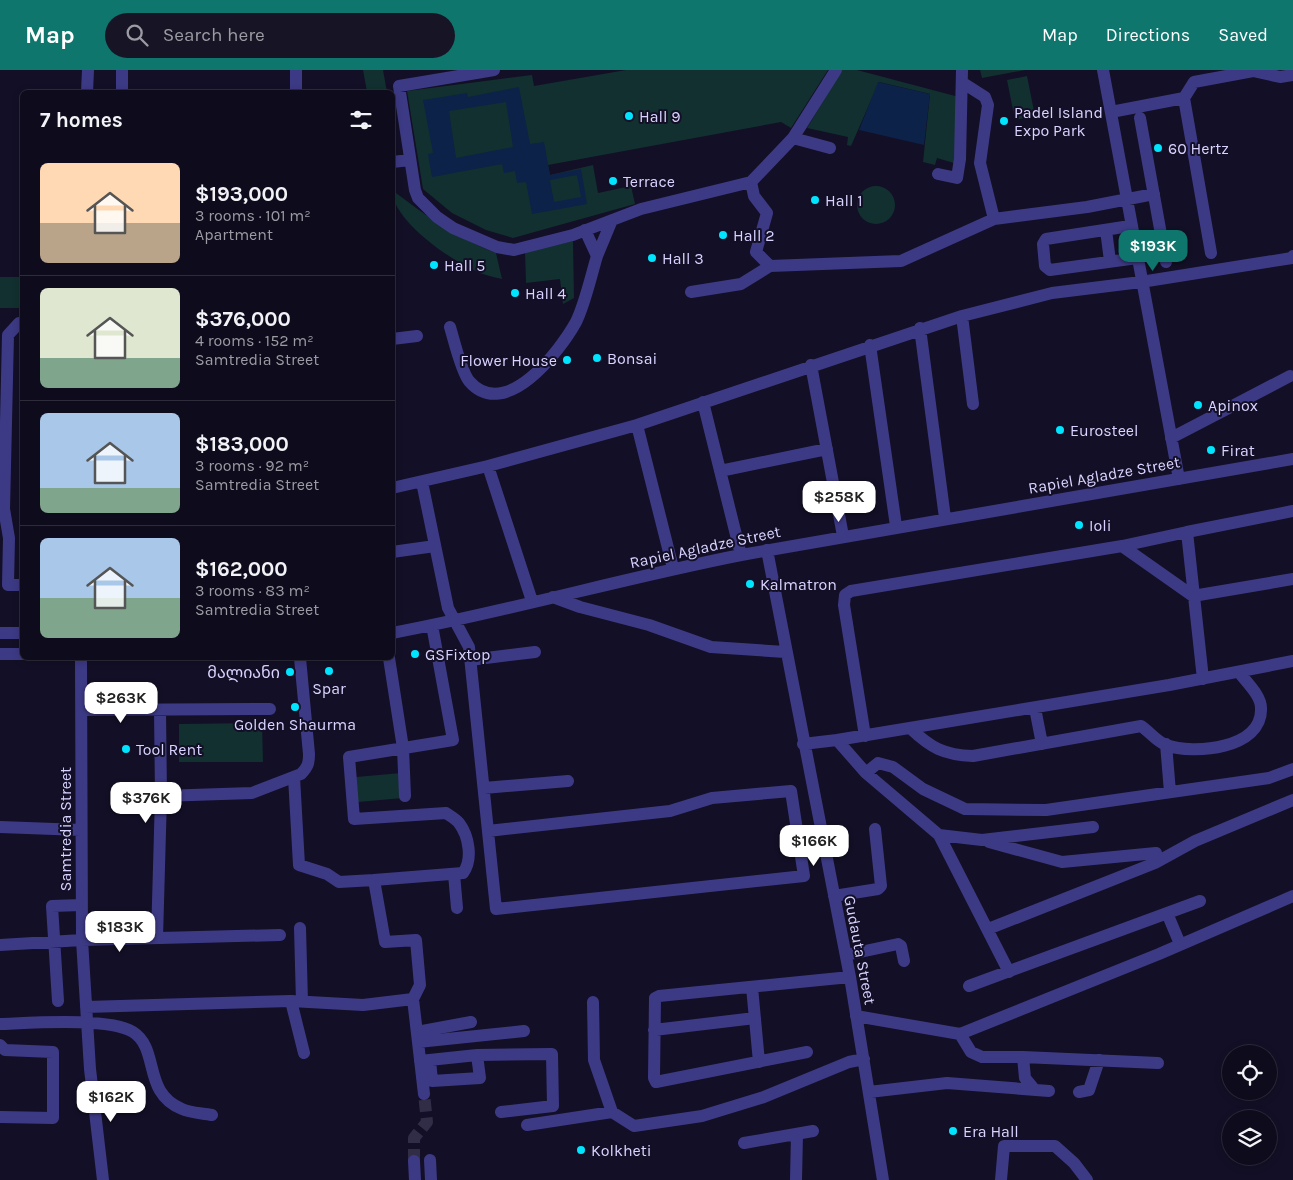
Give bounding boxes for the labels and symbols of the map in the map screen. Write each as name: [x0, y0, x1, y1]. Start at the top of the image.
place label: Padel Island Expo Park: [1014, 103, 1103, 140]
place label: Hall 9: [639, 107, 681, 126]
marker: Hall 9: [623, 110, 635, 122]
marker: Padel Island Expo Park: [998, 115, 1010, 127]
place label: 60 Hertz: [1168, 139, 1229, 158]
marker: 60 Hertz: [1152, 142, 1164, 154]
place label: Terrace: [623, 172, 675, 191]
marker: Terrace: [607, 175, 619, 187]
place label: Hall 1: [825, 191, 863, 210]
marker: Hall 1: [809, 194, 821, 206]
place label: Hall 2: [733, 226, 775, 245]
marker: Hall 2: [717, 229, 729, 241]
pin: $193K: [1118, 230, 1188, 272]
place label: Hall 3: [662, 249, 704, 268]
marker: Hall 3: [646, 252, 658, 264]
place label: Hall 5: [444, 256, 485, 275]
marker: Hall 5: [428, 259, 440, 271]
place label: Hall 4: [525, 284, 566, 303]
marker: Hall 4: [509, 287, 521, 299]
place label: Bonsai: [607, 349, 657, 368]
place label: Flower House: [460, 351, 557, 370]
marker: Bonsai: [591, 352, 603, 364]
marker: Flower House: [561, 354, 573, 366]
place label: Apinox: [1208, 396, 1258, 415]
marker: Apinox: [1192, 399, 1204, 411]
place label: Eurosteel: [1070, 421, 1139, 440]
marker: Eurosteel: [1054, 424, 1066, 436]
place label: Firat: [1221, 441, 1255, 460]
marker: Firat: [1205, 444, 1217, 456]
street label: Rapiel Agladze Street: [1027, 452, 1181, 498]
pin: $258K: [804, 480, 874, 523]
place label: Ioli: [1089, 516, 1111, 535]
marker: Ioli: [1073, 519, 1085, 531]
street label: Rapiel Agladze Street: [628, 522, 782, 572]
place label: Kalmatron: [760, 575, 837, 594]
marker: Kalmatron: [744, 578, 756, 590]
place label: GSFixtop: [425, 645, 490, 664]
marker: GSFixtop: [409, 648, 421, 660]
place label: მალიანი: [207, 663, 280, 683]
marker: Spar: [323, 665, 335, 677]
marker: მალიანი: [284, 666, 296, 678]
place label: Spar: [312, 679, 346, 698]
pin: $263K: [86, 682, 156, 724]
marker: Golden Shaurma: [289, 701, 301, 713]
place label: Golden Shaurma: [234, 715, 356, 734]
place label: Tool Rent: [136, 740, 202, 759]
marker: Tool Rent: [120, 743, 132, 755]
street label: Samtredia Street: [56, 767, 75, 891]
pin: $376K: [111, 782, 181, 824]
pin: $166K: [779, 824, 849, 867]
street label: Gudauta Street: [840, 894, 880, 1006]
pin: $183K: [85, 910, 155, 953]
pin: $162K: [76, 1080, 146, 1123]
place label: Era Hall: [963, 1122, 1019, 1141]
marker: Era Hall: [947, 1125, 959, 1137]
place label: Kolkheti: [591, 1141, 652, 1160]
marker: Kolkheti: [575, 1144, 587, 1156]

